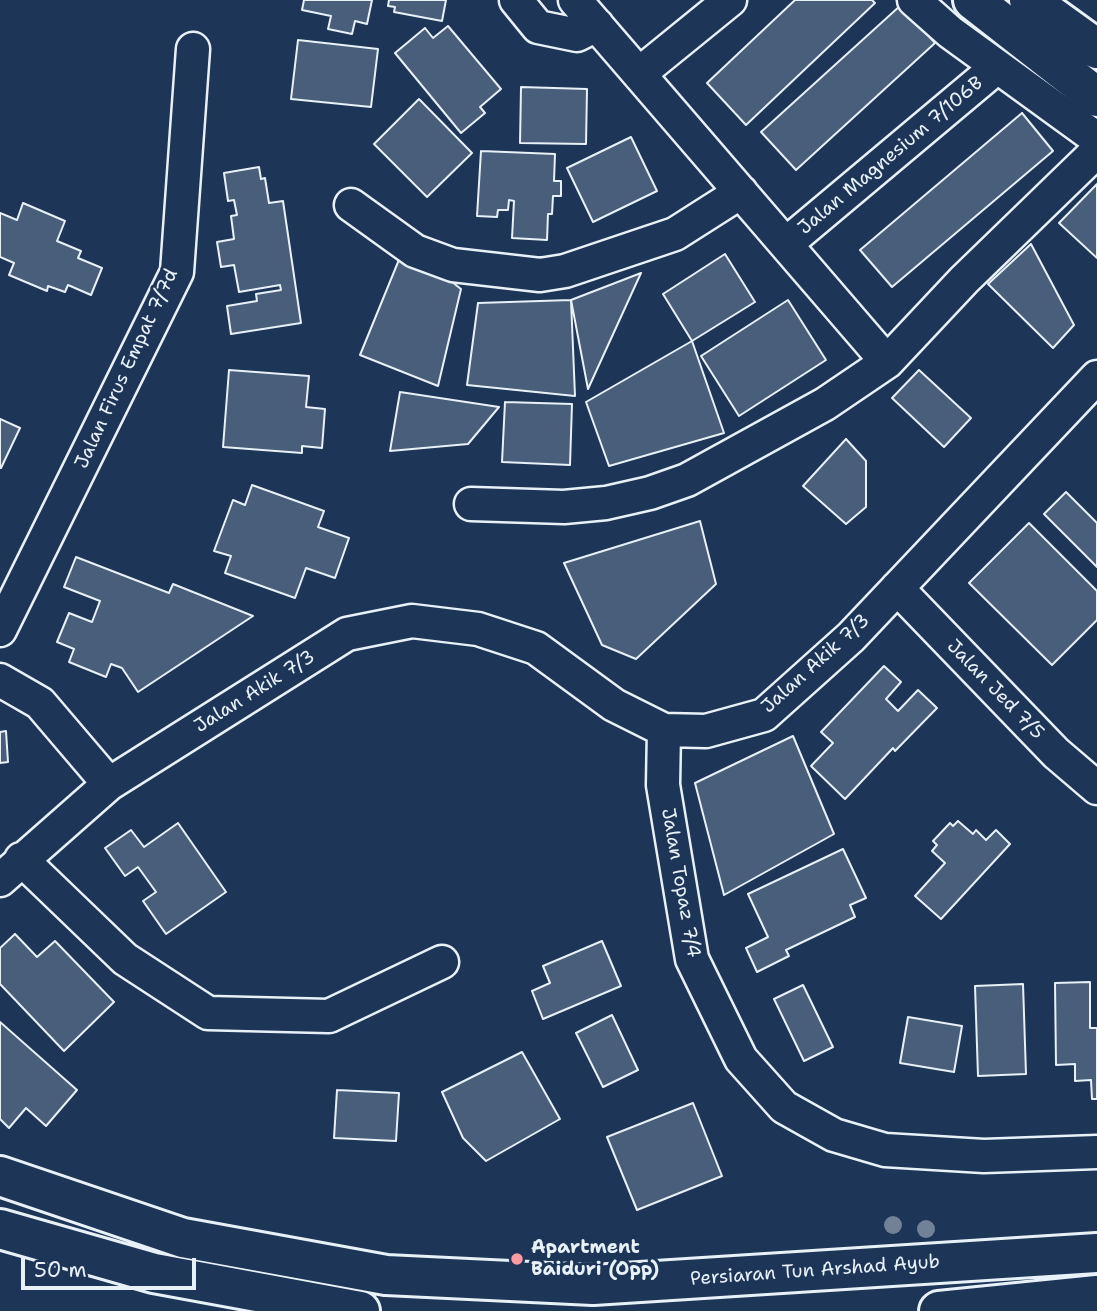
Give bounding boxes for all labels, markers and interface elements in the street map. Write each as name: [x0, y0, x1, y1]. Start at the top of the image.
street label: Jalan Magnesium 7/106B: [794, 72, 988, 240]
street label: Jalan Firus Empat 7/7d: [71, 265, 183, 473]
street label: Jalan Akik 7/3: [757, 610, 875, 718]
street label: Jalan Jed 7/5: [942, 635, 1048, 745]
street label: Jalan Akik 7/3: [191, 646, 319, 738]
street label: Jalan Topaz 7/4: [656, 806, 704, 960]
place label: Apartment Baiduri (Opp): [531, 1237, 659, 1281]
scale bar: [24, 1244, 200, 1288]
marker: Apartment Baiduri (Opp): [509, 1251, 525, 1267]
street label: Persiaran Tun Arshad Ayub: [689, 1251, 941, 1291]
text: 50 m: [34, 1256, 87, 1284]

